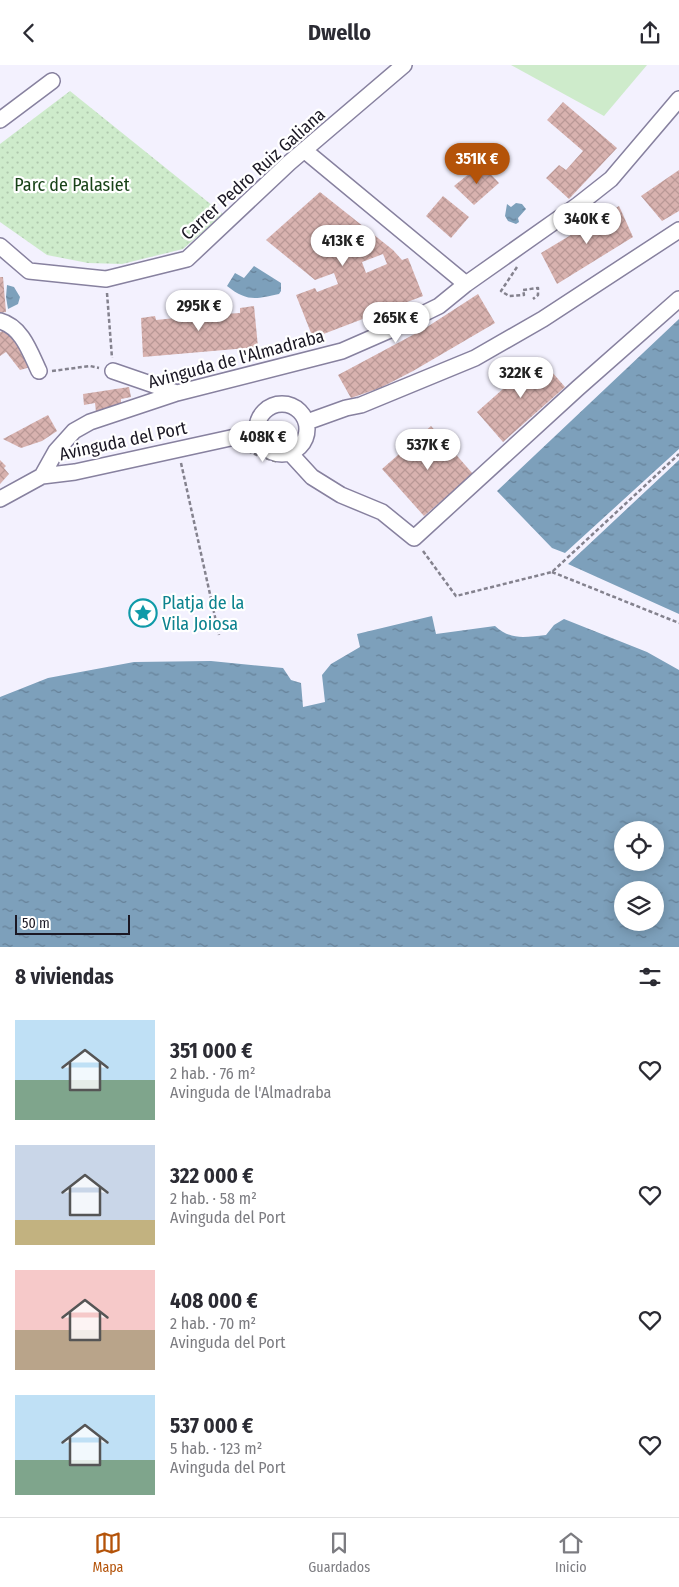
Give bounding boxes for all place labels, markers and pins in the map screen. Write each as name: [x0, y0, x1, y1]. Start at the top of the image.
pin: 351K €: [436, 143, 518, 185]
pin: 340K €: [546, 203, 628, 245]
pin: 413K €: [302, 225, 384, 267]
pin: 295K €: [158, 289, 240, 332]
pin: 265K €: [355, 301, 437, 344]
pin: 322K €: [480, 357, 562, 399]
pin: 408K €: [222, 421, 304, 463]
pin: 537K €: [387, 429, 469, 471]
place label: Platja de la Vila Joiosa: [162, 592, 245, 635]
place icon: Platja de la Vila Joiosa: [128, 598, 158, 628]

